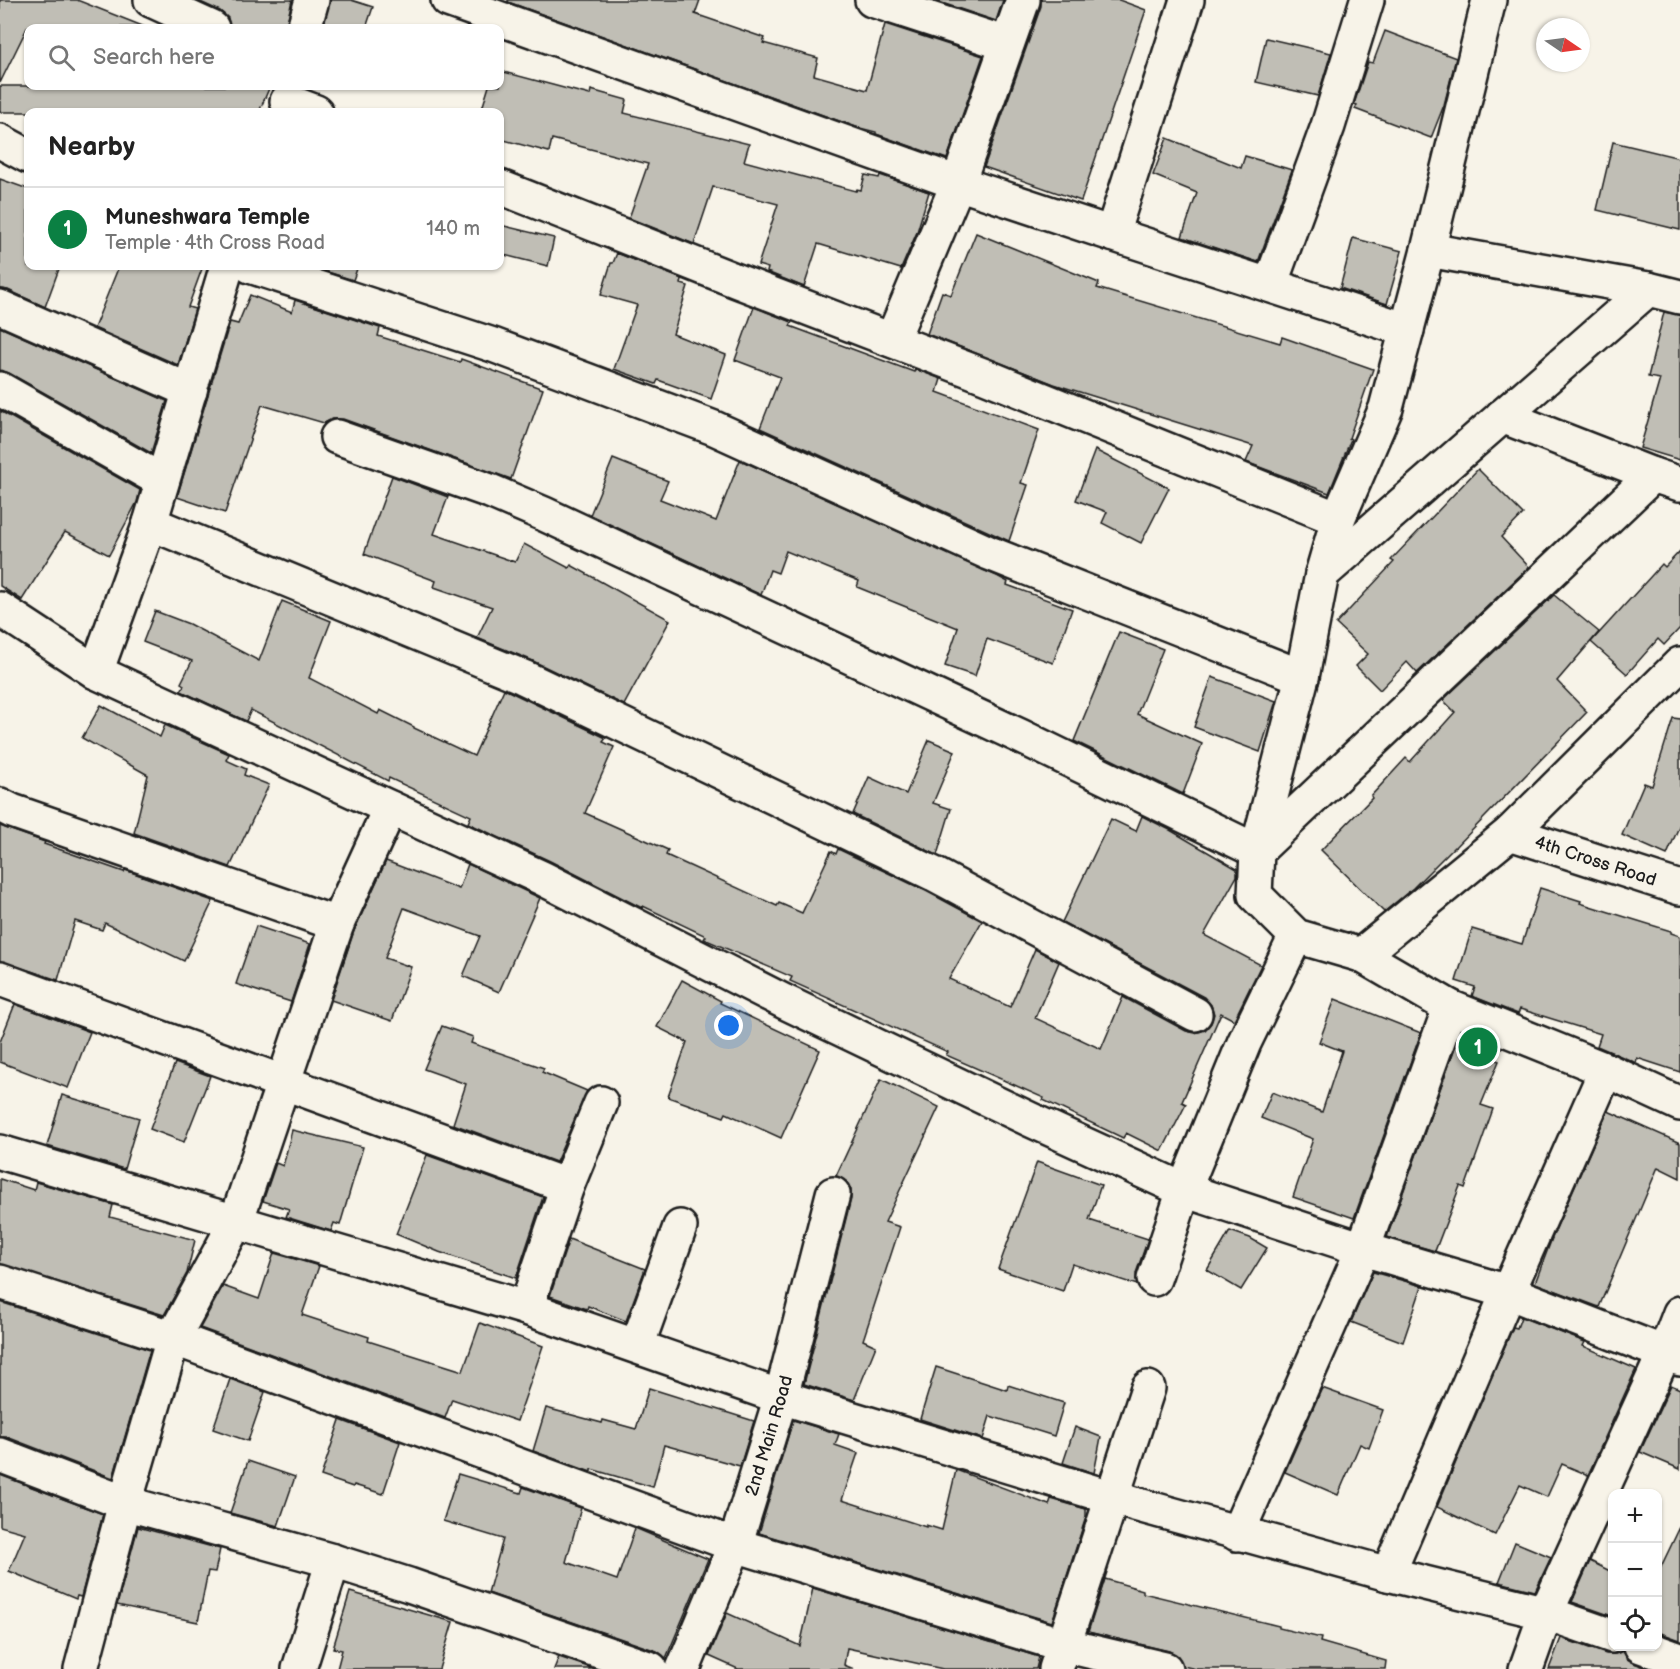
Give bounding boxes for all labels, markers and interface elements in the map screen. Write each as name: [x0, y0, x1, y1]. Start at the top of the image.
north arrow: [1536, 18, 1590, 72]
search box: [24, 24, 504, 90]
icon: search: [45, 41, 78, 74]
text: Search here: [93, 44, 215, 71]
text: Nearby: [48, 132, 135, 163]
text: Muneshwara Temple: [105, 204, 310, 231]
text: 1: [63, 217, 72, 241]
text: 140 m: [426, 217, 480, 241]
text: Temple · 4th Cross Road: [105, 231, 325, 255]
street label: 4th Cross Road: [1532, 832, 1659, 891]
your location: [714, 1011, 743, 1040]
pin: 1: [1458, 1024, 1498, 1070]
street label: 2nd Main Road: [741, 1373, 797, 1498]
map controls: [1608, 1489, 1662, 1651]
button: +: [1608, 1489, 1662, 1543]
button: −: [1608, 1543, 1662, 1597]
button: locate: [1608, 1597, 1662, 1651]

